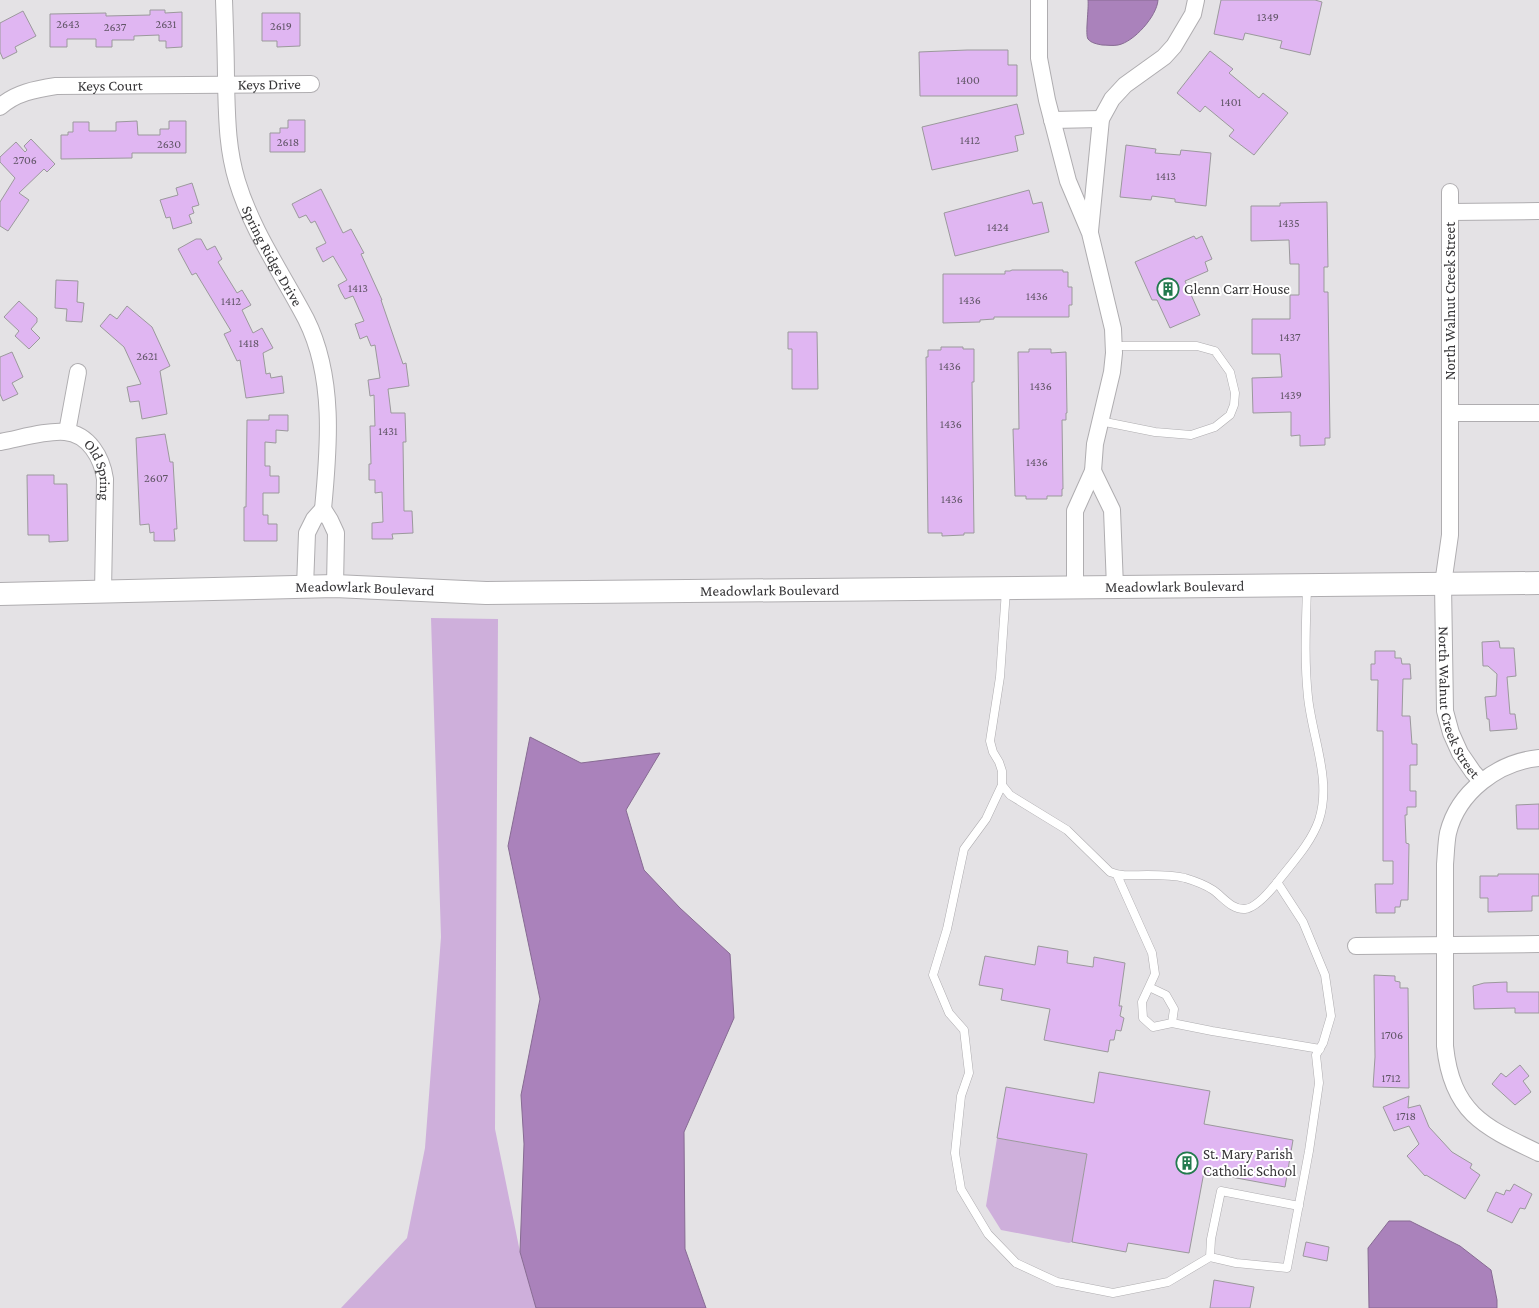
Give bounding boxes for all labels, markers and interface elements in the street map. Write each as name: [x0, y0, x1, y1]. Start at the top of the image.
house number: 1349: [1257, 10, 1279, 24]
house number: 2643: [56, 17, 80, 31]
house number: 2631: [155, 17, 177, 31]
house number: 2619: [270, 19, 292, 33]
house number: 2637: [104, 20, 127, 34]
house number: 1400: [956, 73, 980, 87]
street label: Keys Drive: [238, 76, 301, 93]
street label: Keys Court: [78, 77, 144, 95]
house number: 1401: [1221, 95, 1241, 109]
house number: 1412: [960, 133, 980, 147]
house number: 2618: [277, 135, 299, 149]
house number: 2630: [157, 137, 181, 151]
house number: 2706: [13, 153, 37, 167]
house number: 1413: [1156, 169, 1176, 183]
street label: Spring Ridge Drive: [239, 203, 306, 309]
house number: 1435: [1278, 216, 1300, 230]
house number: 1424: [987, 220, 1009, 234]
street label: North Walnut Creek Street: [1442, 221, 1458, 380]
building icon: Glenn Carr House: [1156, 277, 1180, 301]
house number: 1413: [348, 281, 368, 295]
place label: Glenn Carr House: [1184, 281, 1290, 297]
house number: 1436: [1026, 289, 1048, 303]
house number: 1436: [959, 293, 981, 307]
house number: 1412: [221, 294, 241, 308]
house number: 1437: [1279, 330, 1301, 344]
house number: 1418: [239, 336, 259, 350]
house number: 2621: [136, 349, 158, 363]
house number: 1436: [939, 359, 961, 373]
house number: 1436: [1030, 379, 1052, 393]
house number: 1439: [1280, 388, 1302, 402]
house number: 1436: [940, 417, 962, 431]
house number: 1431: [378, 424, 398, 438]
street label: Old Spring: [81, 436, 113, 501]
house number: 1436: [1026, 455, 1048, 469]
house number: 2607: [144, 471, 168, 485]
house number: 1436: [941, 492, 963, 506]
street label: Meadowlark Boulevard: [295, 578, 435, 599]
street label: Meadowlark Boulevard: [1105, 578, 1245, 595]
street label: Meadowlark Boulevard: [700, 582, 840, 599]
street label: North Walnut Creek Street: [1436, 626, 1484, 783]
house number: 1706: [1381, 1028, 1403, 1042]
house number: 1712: [1381, 1071, 1401, 1085]
house number: 1718: [1396, 1109, 1416, 1123]
place label: St. Mary Parish Catholic School: [1203, 1146, 1296, 1179]
building icon: St. Mary Parish Catholic School: [1175, 1151, 1199, 1175]

